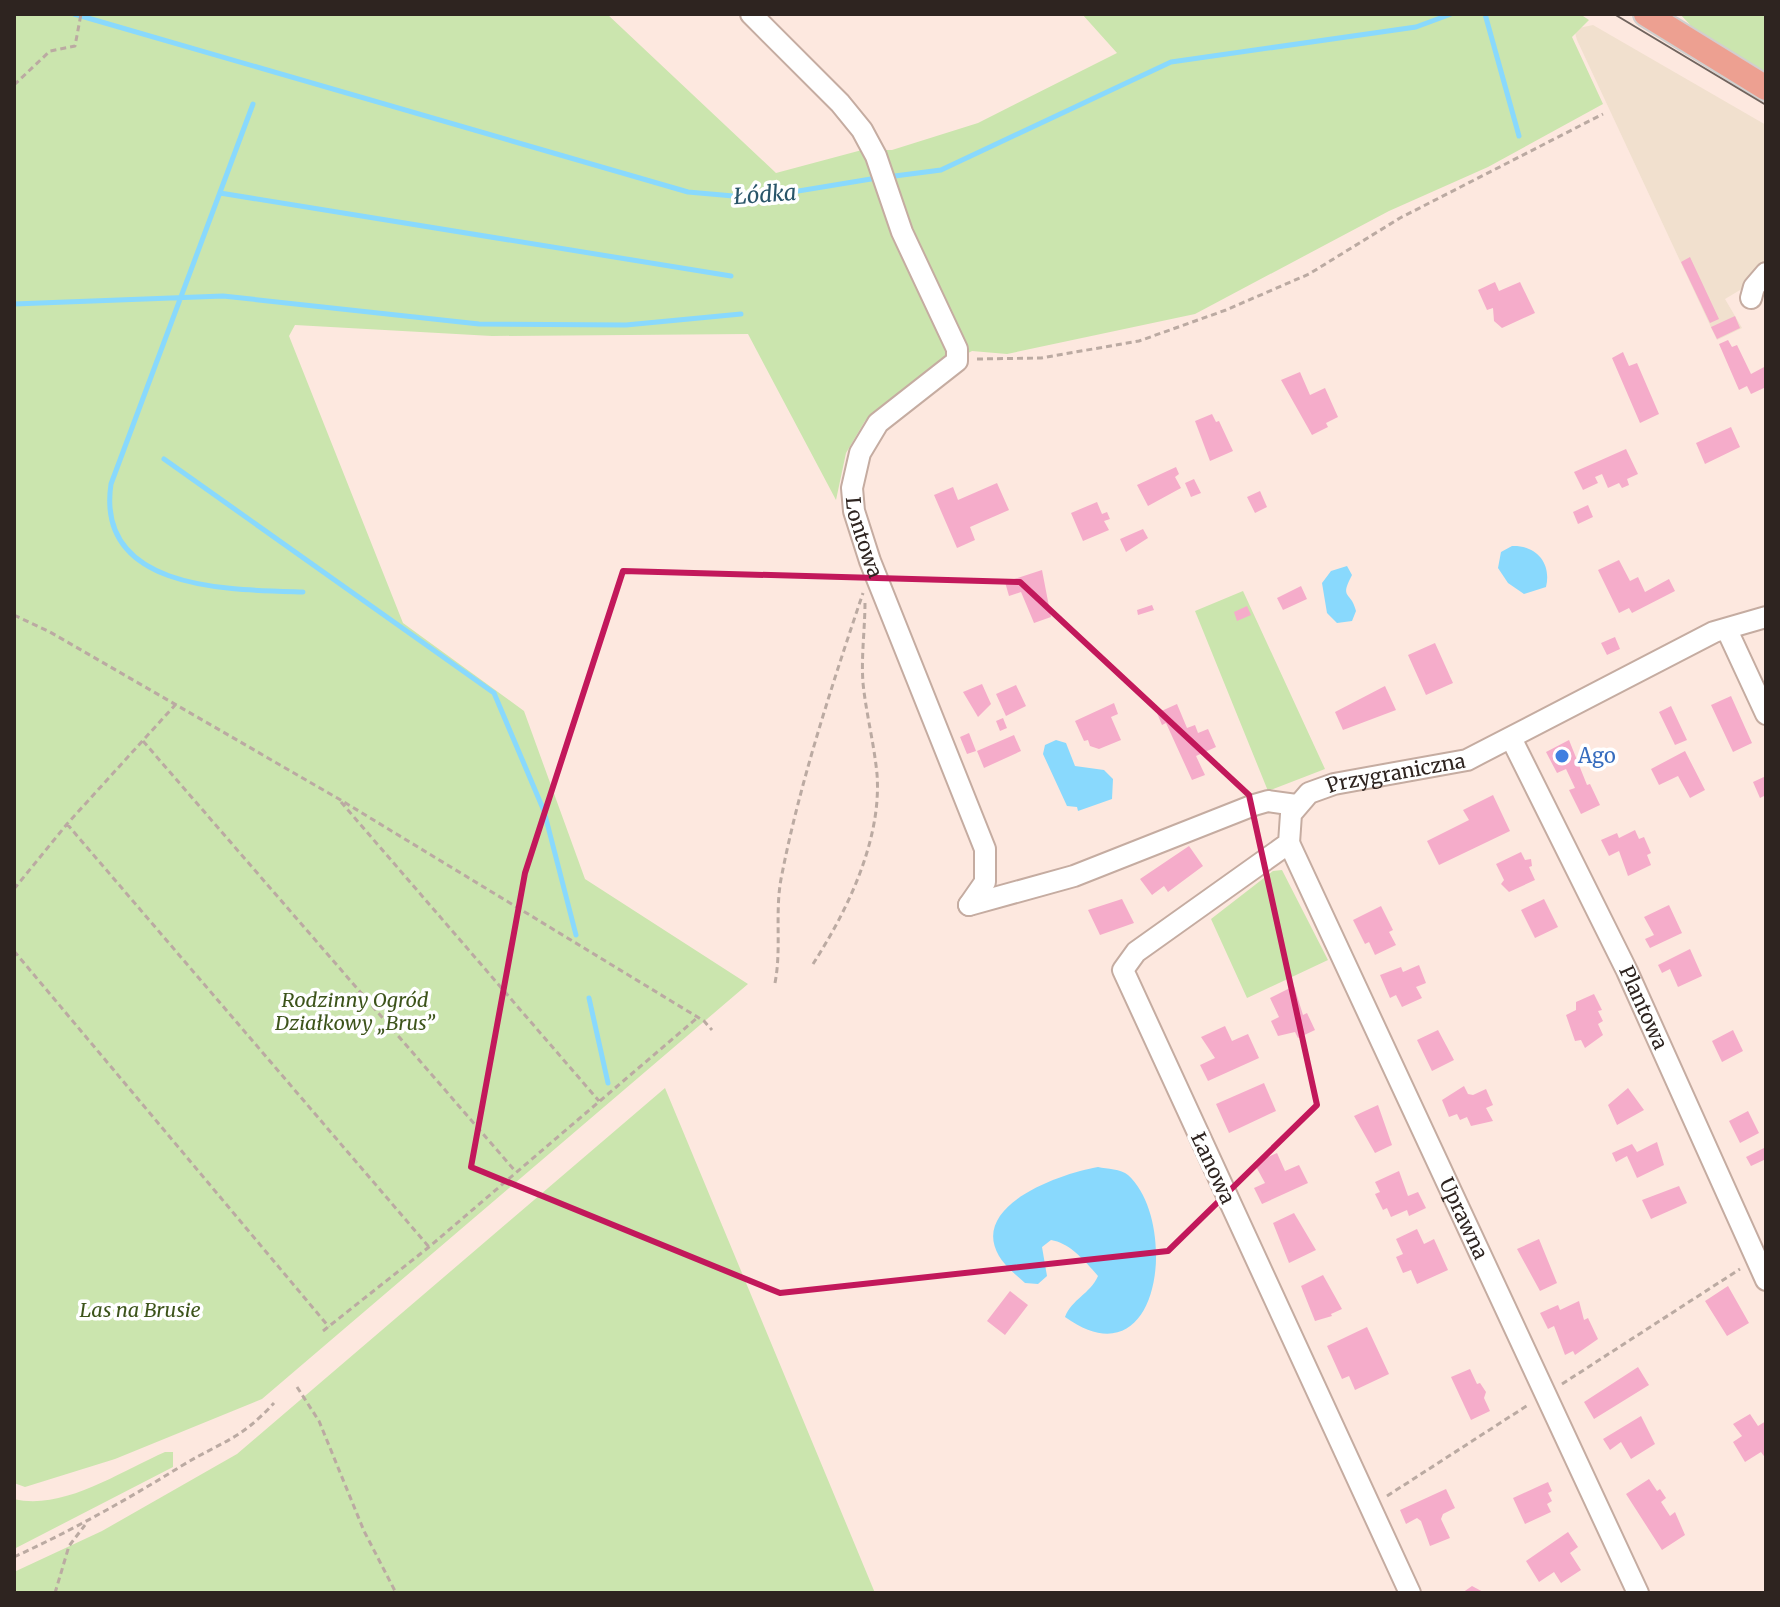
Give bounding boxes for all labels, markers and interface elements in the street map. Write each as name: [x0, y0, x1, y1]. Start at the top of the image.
water label: Łódka: [733, 178, 797, 210]
street label: Lontowa: [841, 496, 889, 582]
place label: Ago: [1577, 743, 1616, 768]
marker: Ago: [1553, 747, 1571, 765]
street label: Przygraniczna: [1322, 748, 1467, 798]
street label: Plantowa: [1614, 961, 1674, 1053]
park label: Rodzinny Ogród Działkowy „Brus”: [274, 987, 436, 1035]
street label: Łanowa: [1186, 1128, 1241, 1208]
street label: Uprawna: [1434, 1173, 1494, 1263]
park label: Las na Brusie: [79, 1297, 201, 1322]

